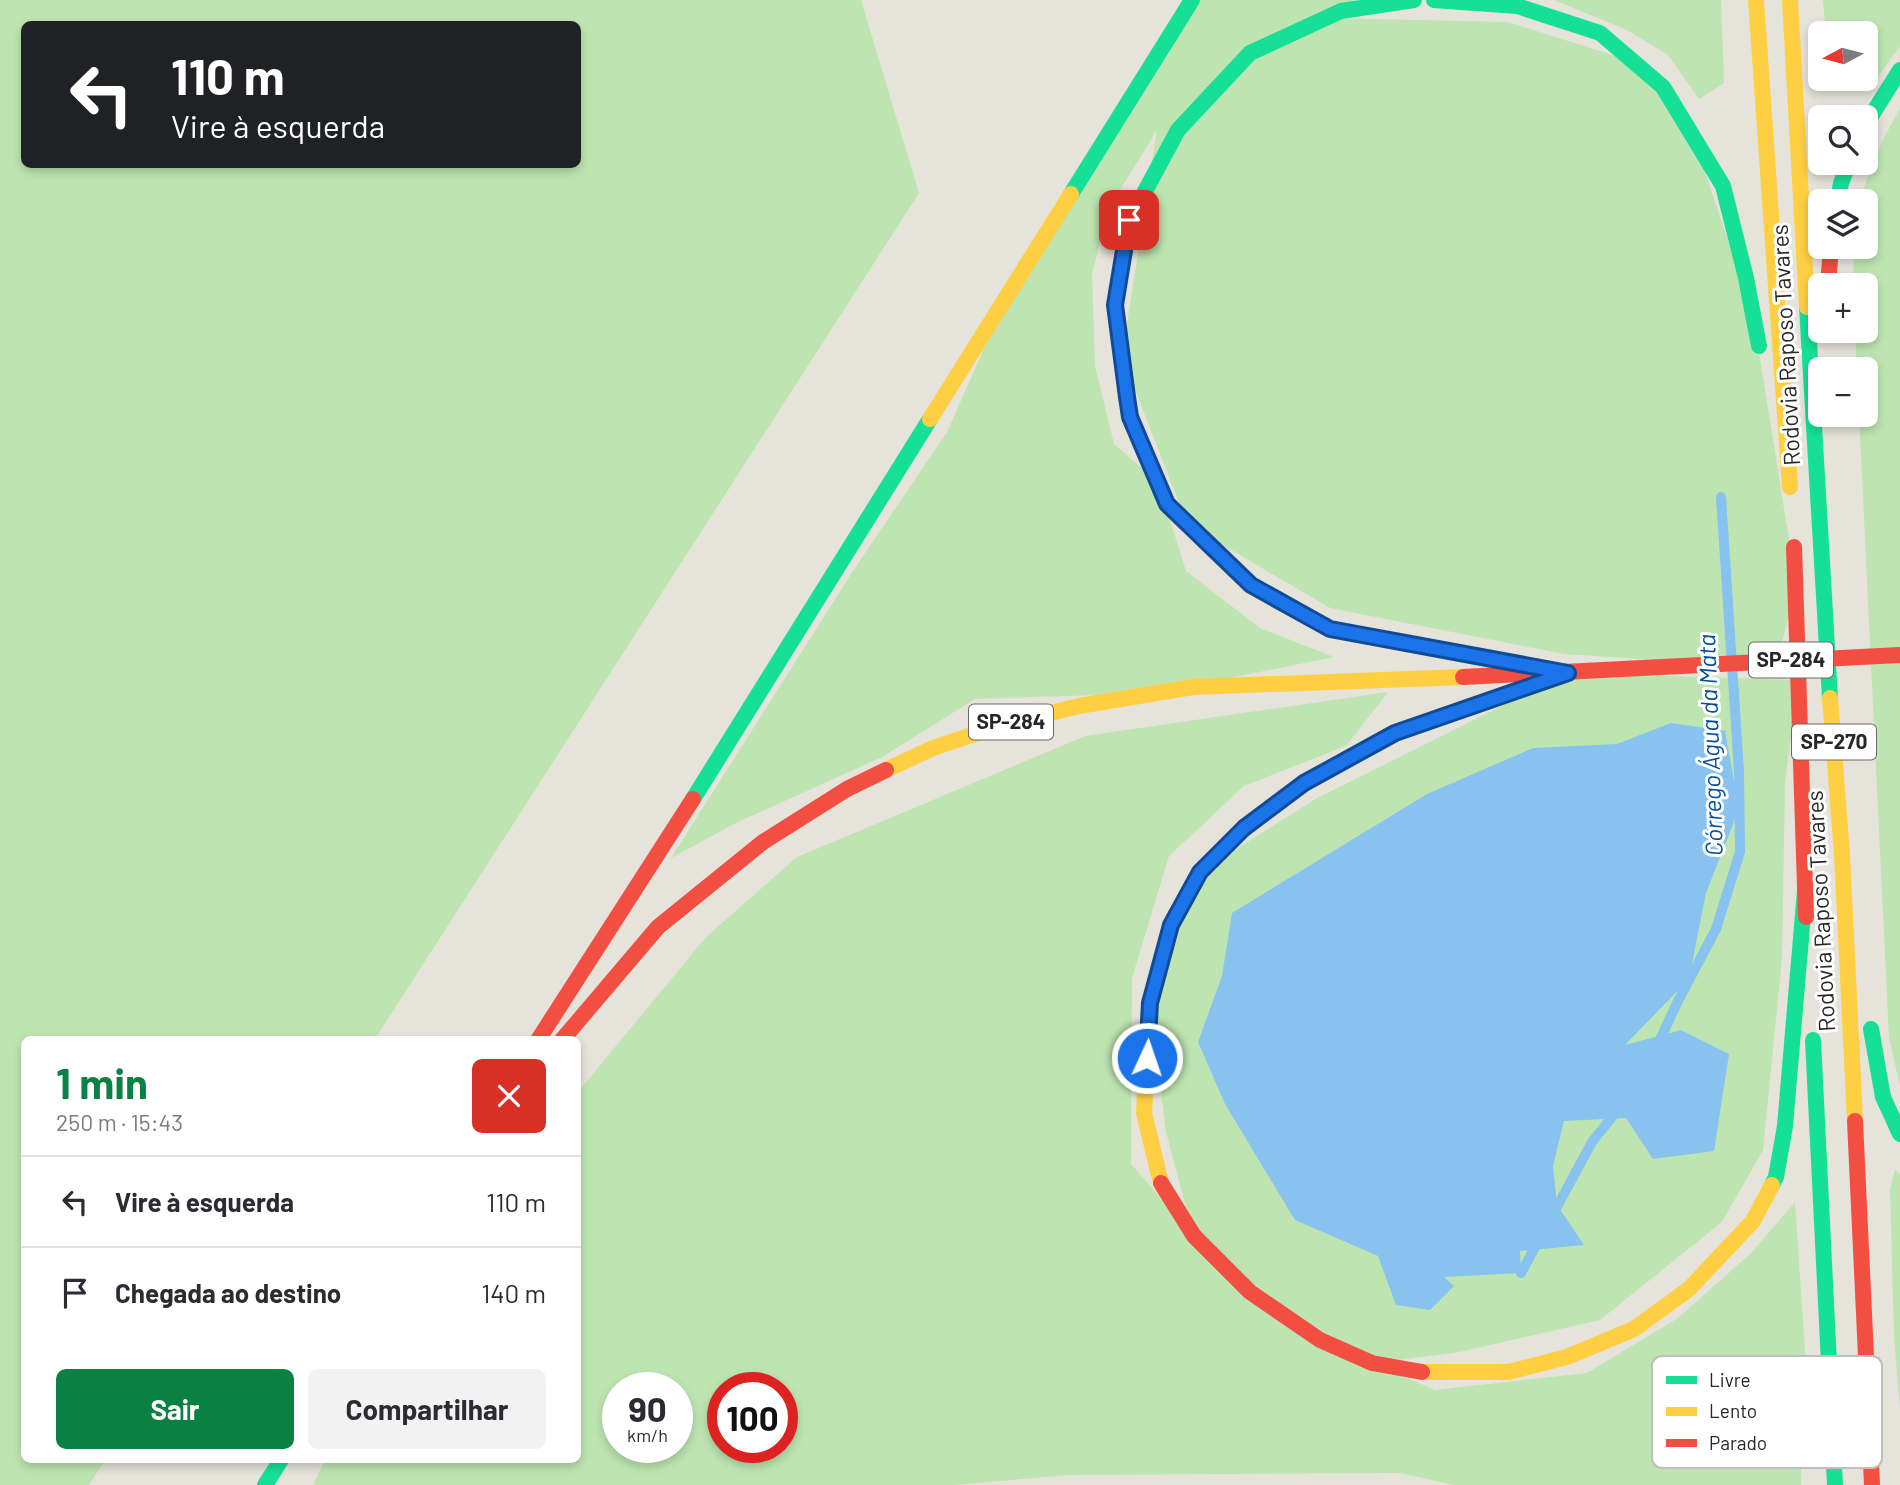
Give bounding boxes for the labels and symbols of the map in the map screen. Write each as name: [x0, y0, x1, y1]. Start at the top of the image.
north arrow: [1808, 21, 1878, 91]
pin: [1099, 190, 1159, 250]
street label: Rodovia Raposo Tavares: [1765, 224, 1805, 466]
water label: Córrego Água da Mata: [1691, 634, 1728, 856]
road number: SP-284: [1749, 642, 1833, 678]
road number: SP-284: [969, 704, 1053, 740]
road number: SP-270: [1792, 724, 1876, 760]
street label: Rodovia Raposo Tavares: [1800, 790, 1840, 1032]
position arrow: [1110, 1021, 1184, 1095]
legend: [1652, 1356, 1882, 1468]
text: Livre: [1709, 1368, 1751, 1391]
speed limit sign: 100: [707, 1372, 798, 1463]
text: Lento: [1709, 1399, 1757, 1422]
text: Parado: [1709, 1431, 1767, 1454]

